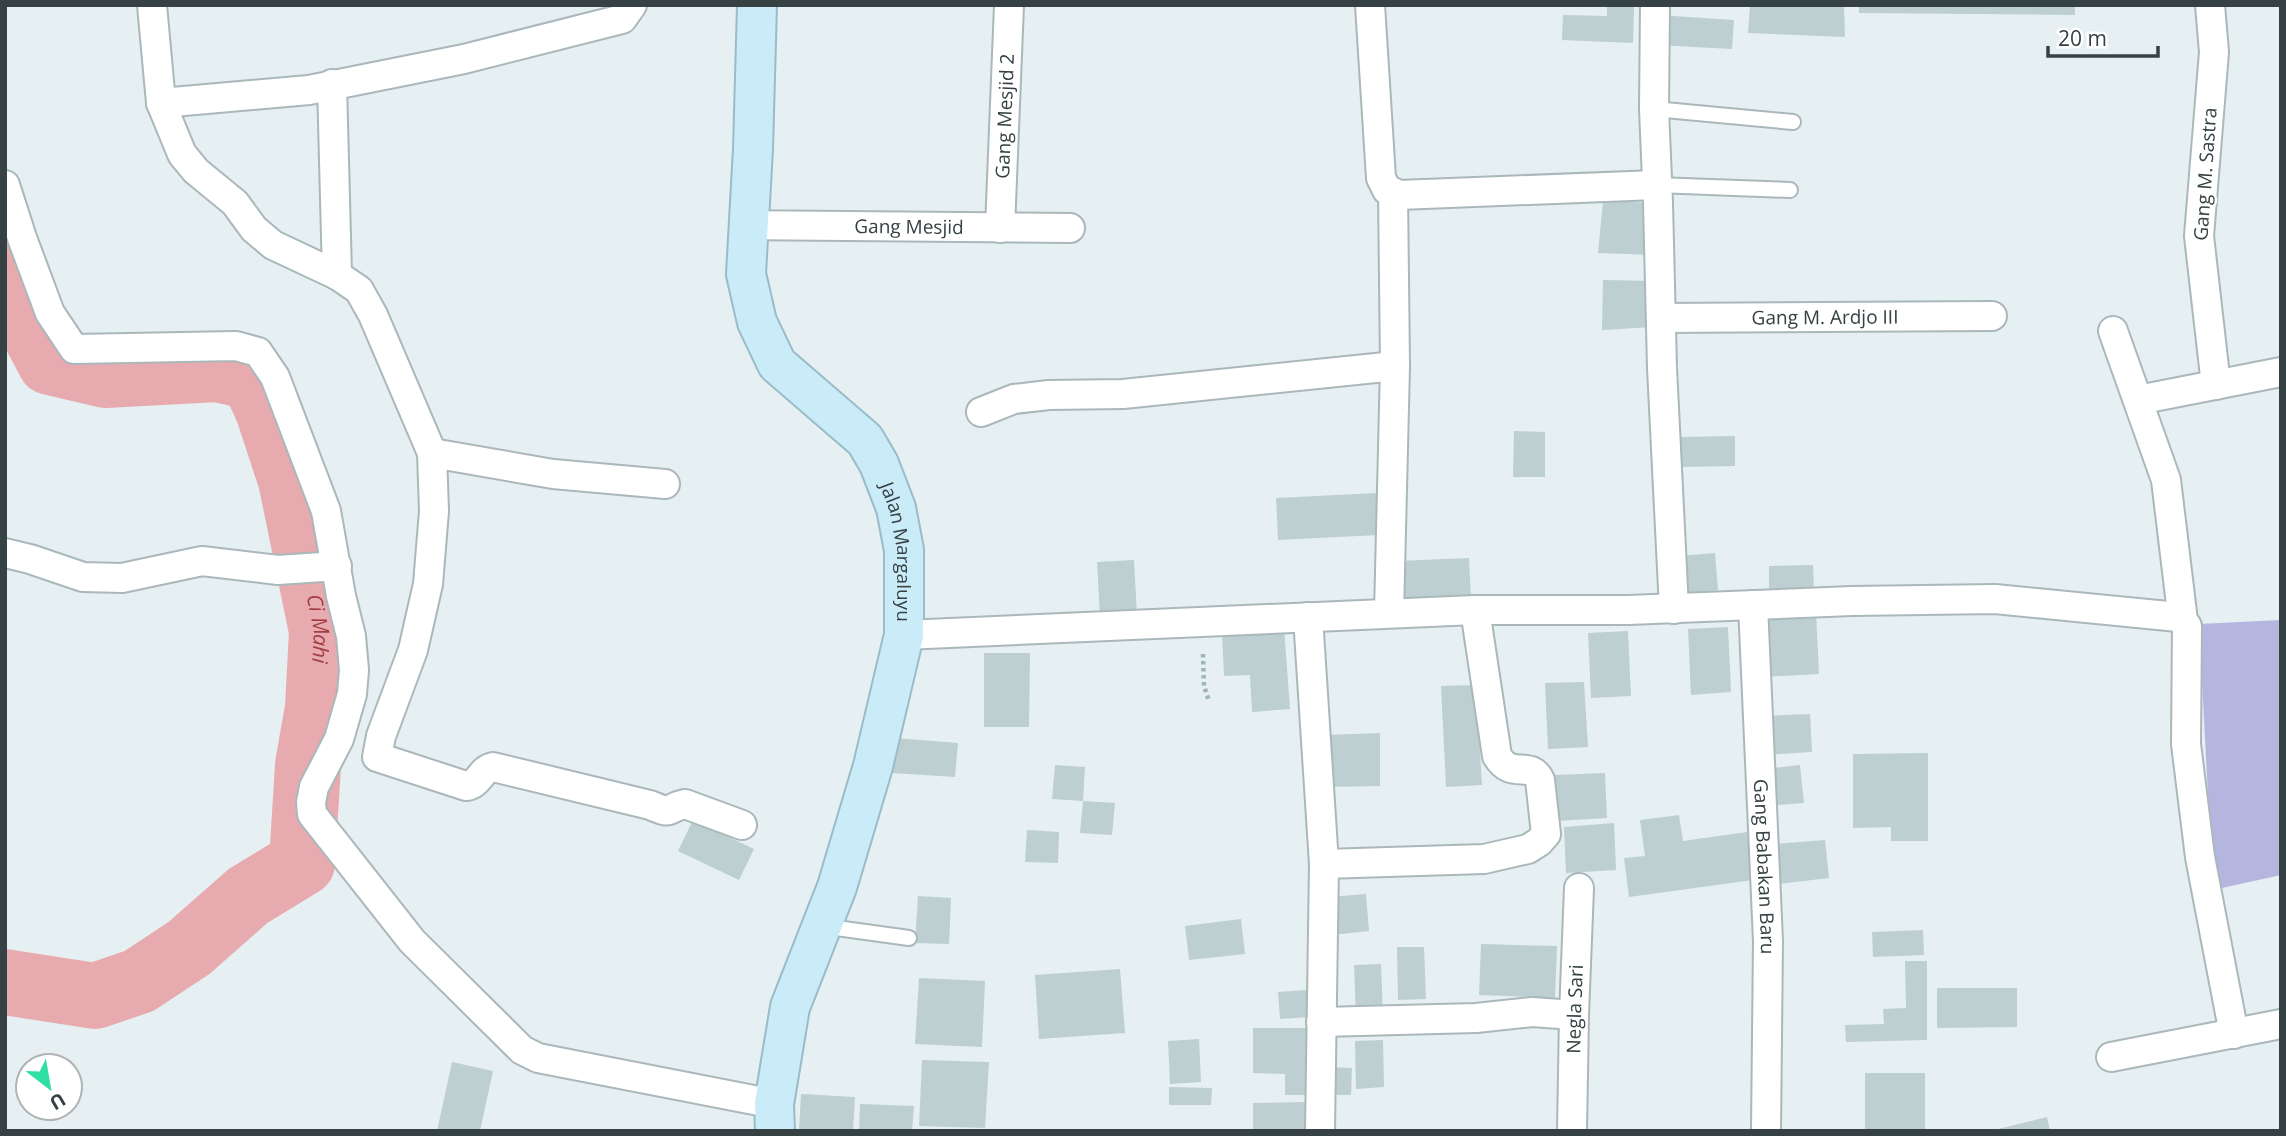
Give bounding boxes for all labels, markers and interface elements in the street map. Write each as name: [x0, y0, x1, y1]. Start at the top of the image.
scale bar: [2048, 14, 2158, 58]
text: 20 m: [2058, 24, 2107, 52]
street label: Gang Mesjid 2: [989, 53, 1020, 179]
street label: Gang M. Sastra: [2187, 107, 2223, 241]
street label: Gang Mesjid: [854, 213, 964, 240]
street label: Gang M. Ardjo III: [1751, 304, 1899, 330]
street label: Jalan Margaluyu: [873, 476, 917, 622]
water label: Ci Mahi: [301, 591, 336, 665]
street label: Gang Babakan Baru: [1748, 778, 1781, 955]
street label: Negla Sari: [1560, 964, 1589, 1054]
north arrow: [14, 1052, 84, 1122]
text: U: [45, 1087, 71, 1116]

